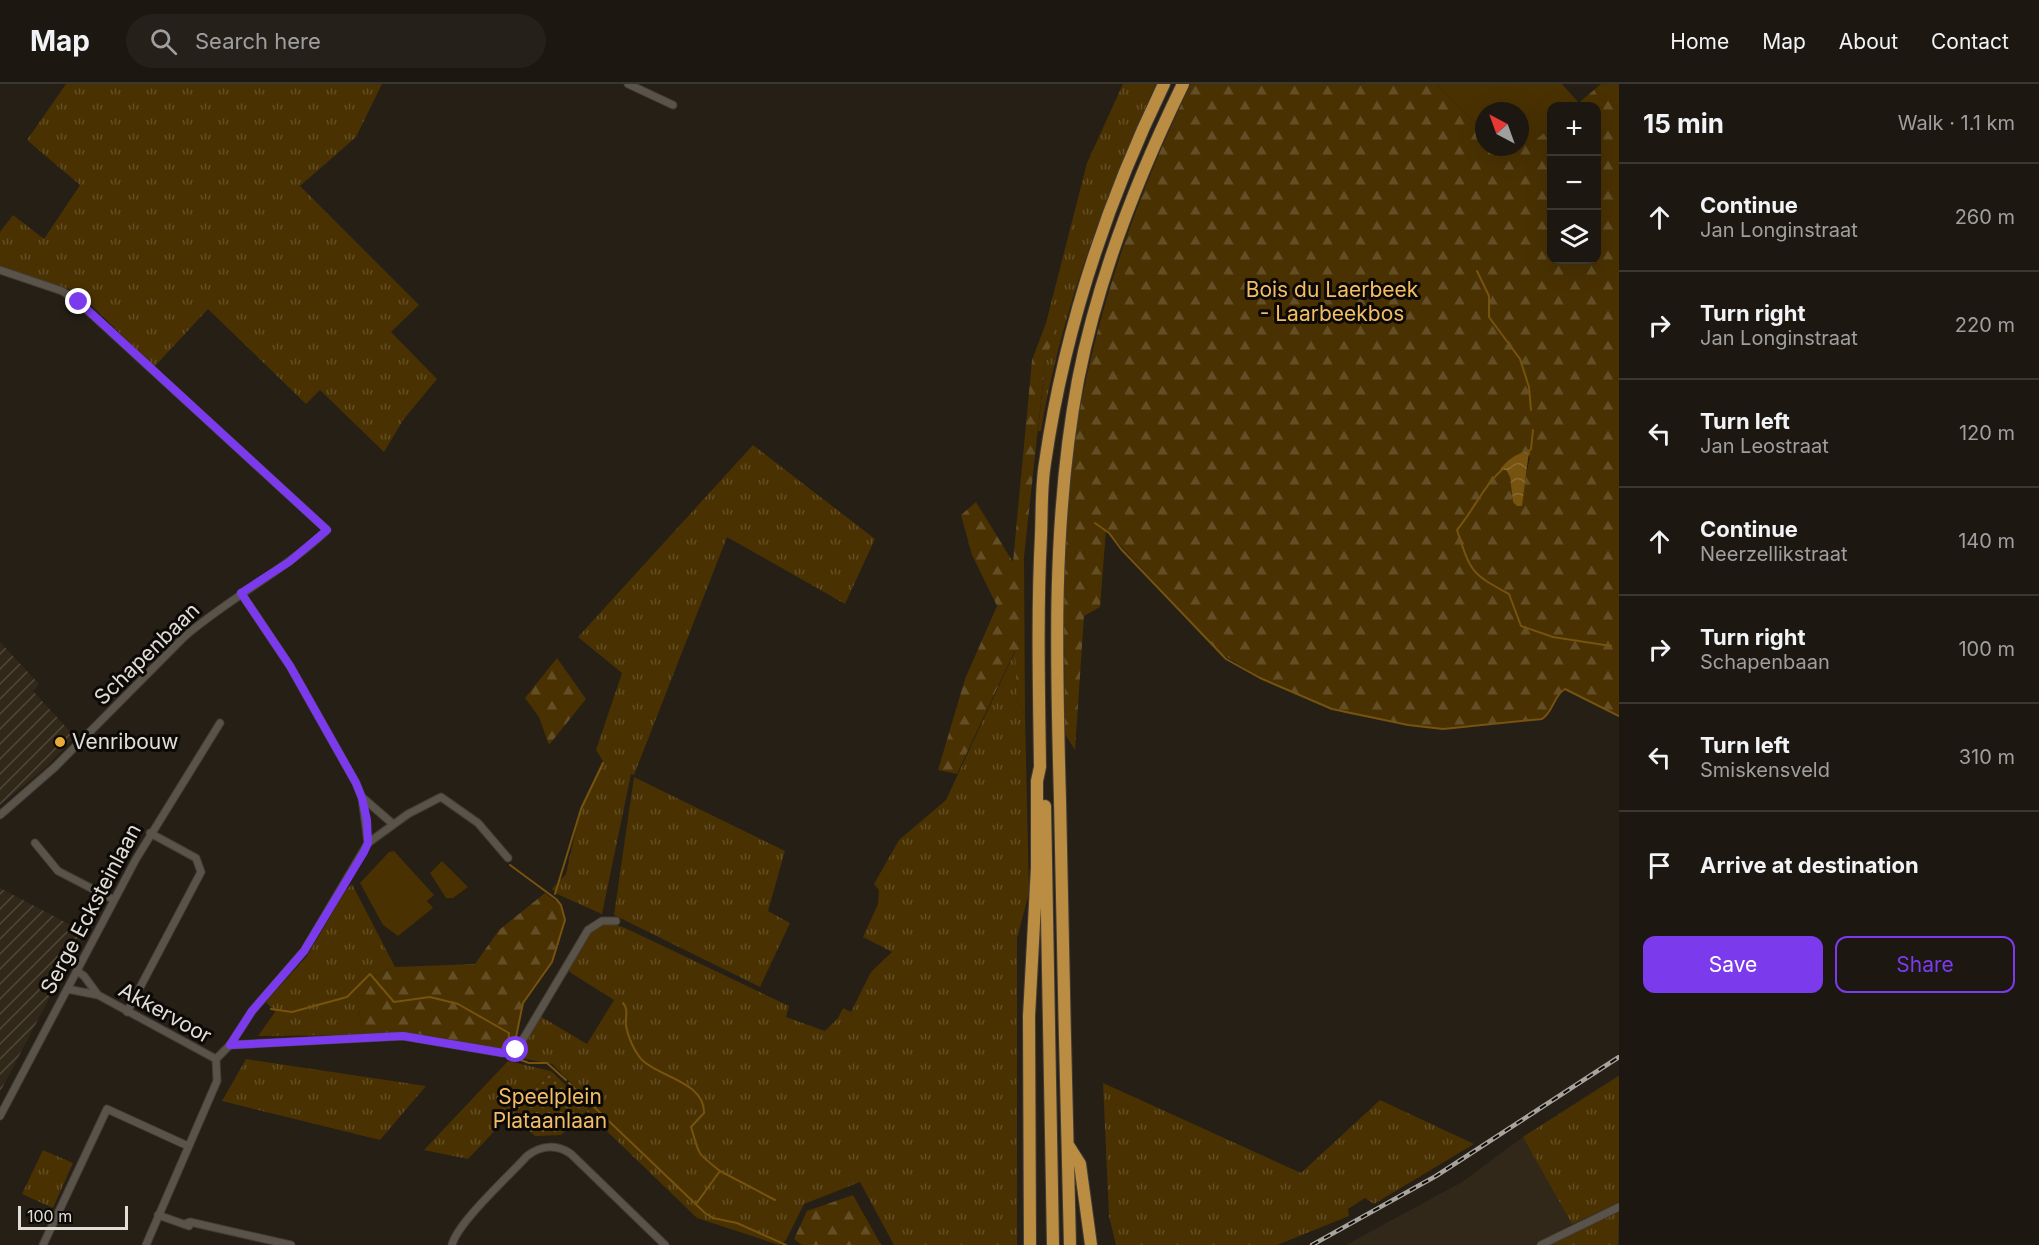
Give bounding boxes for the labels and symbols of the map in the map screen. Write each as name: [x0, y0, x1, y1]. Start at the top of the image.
north arrow: [1475, 102, 1529, 156]
park label: Bois du Laerbeek - Laarbeekbos: [1246, 277, 1419, 326]
route end: [65, 288, 91, 314]
street label: Schapenbaan: [89, 597, 204, 710]
place label: Venribouw: [72, 729, 178, 754]
marker: Venribouw: [53, 735, 67, 749]
street label: Serge Ecksteinlaan: [35, 819, 146, 998]
street label: Akkervoor: [115, 977, 216, 1048]
route start: [502, 1036, 528, 1062]
park label: Speelplein Plataanlaan: [493, 1084, 607, 1133]
scale bar: [18, 1203, 128, 1230]

